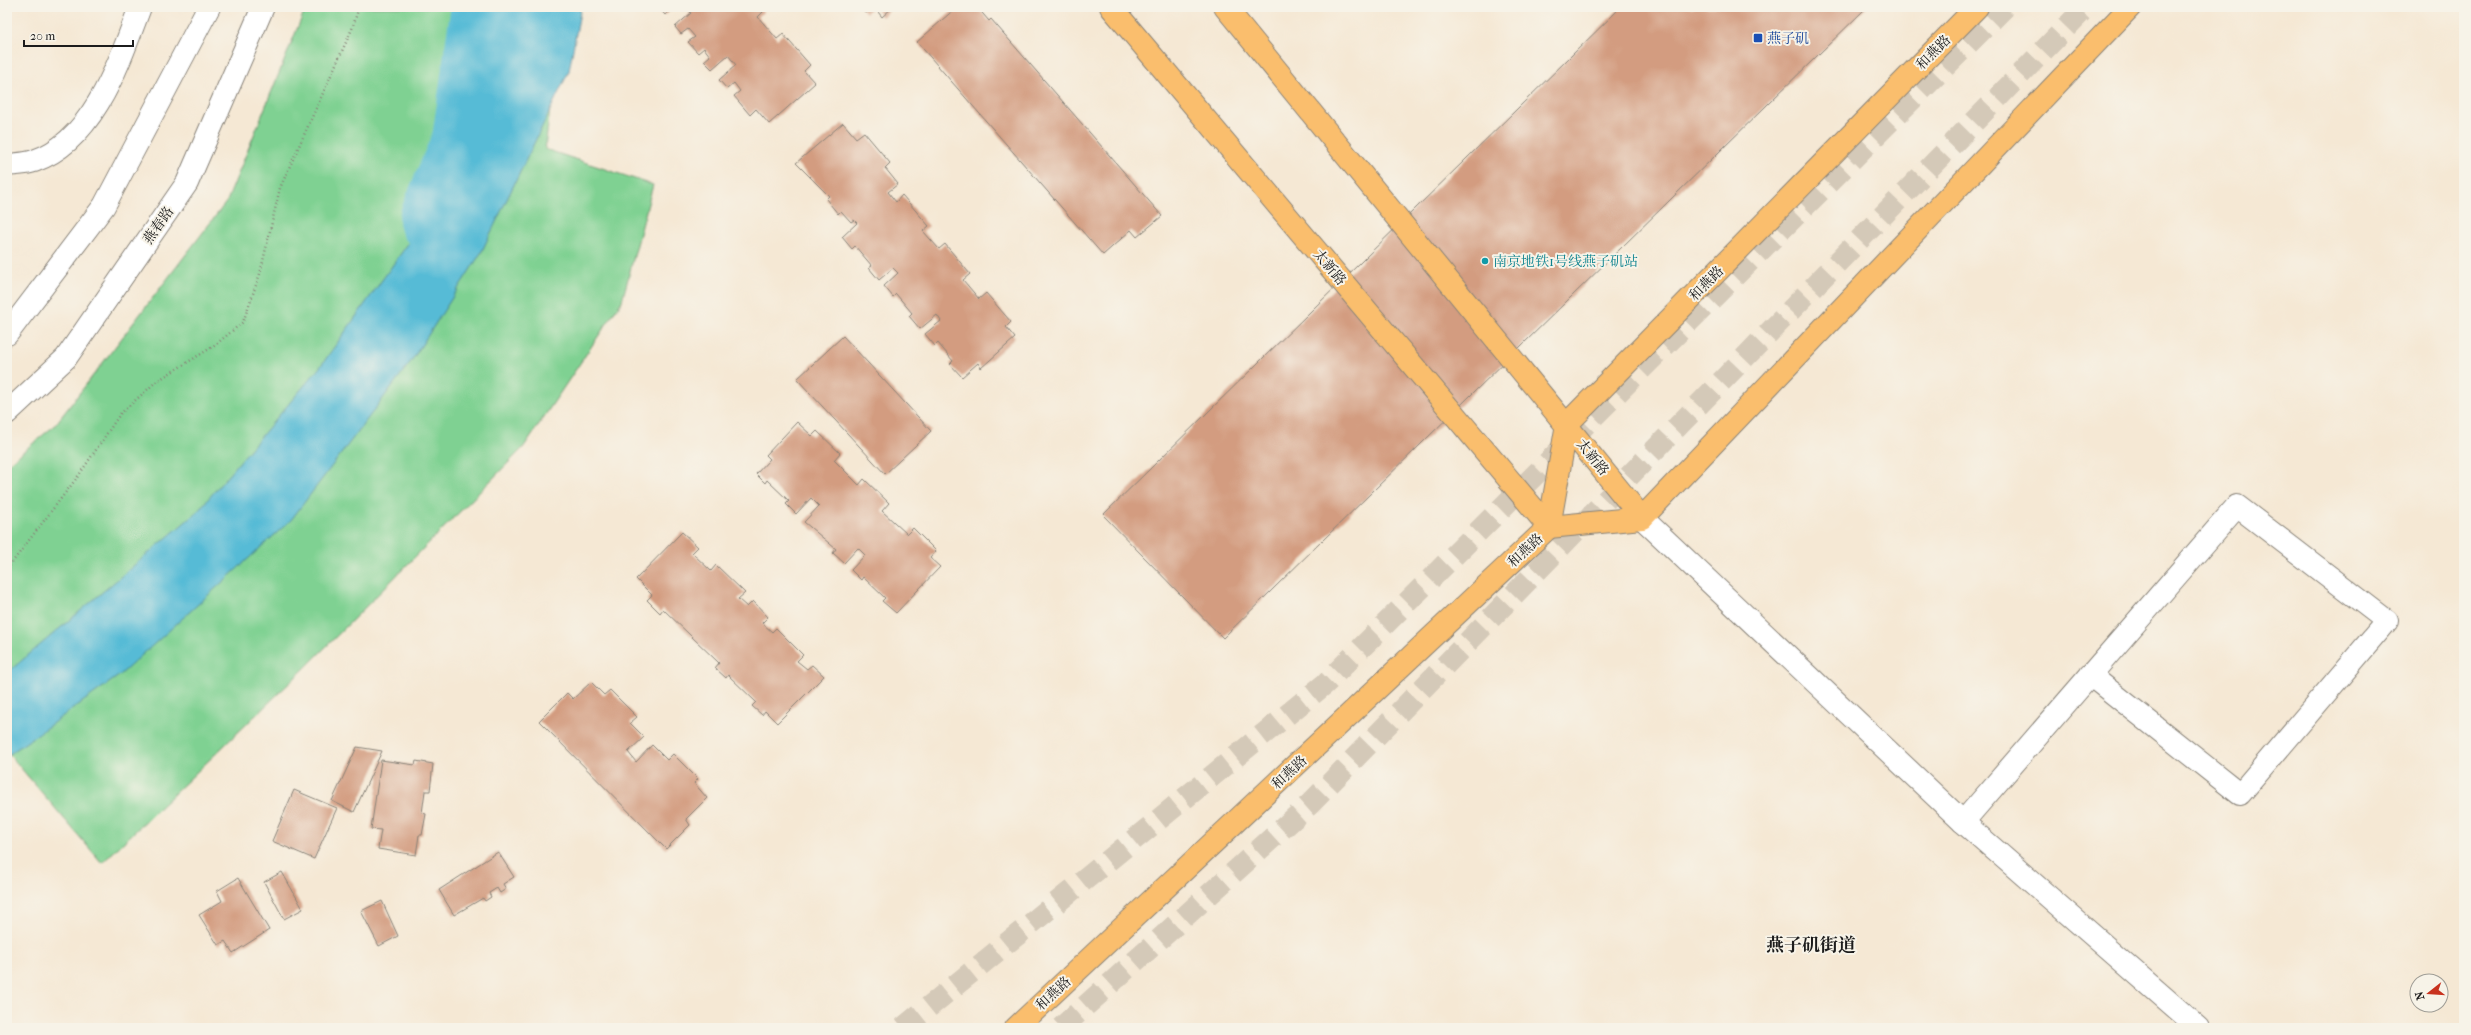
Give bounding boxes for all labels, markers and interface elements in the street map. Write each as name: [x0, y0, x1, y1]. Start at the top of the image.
scale bar: [24, 22, 133, 48]
text: 20 m: [30, 29, 55, 43]
place label: 燕子矶: [1767, 30, 1809, 47]
street label: 和燕路: [1912, 31, 1954, 73]
marker: 燕子矶: [1752, 32, 1764, 44]
street label: 燕春路: [139, 203, 177, 247]
street label: 太新路: [1310, 246, 1350, 289]
place label: 南京地铁1号线燕子矶站: [1493, 253, 1638, 270]
marker: 南京地铁1号线燕子矶站: [1480, 256, 1490, 266]
street label: 和燕路: [1685, 262, 1727, 304]
street label: 太新路: [1573, 436, 1612, 479]
street label: 和燕路: [1504, 530, 1546, 571]
street label: 和燕路: [1268, 752, 1310, 793]
district label: 燕子矶街道: [1766, 935, 1856, 956]
street label: 和燕路: [1032, 973, 1074, 1014]
north arrow: [2409, 973, 2449, 1013]
text: N: [2412, 989, 2427, 1002]

